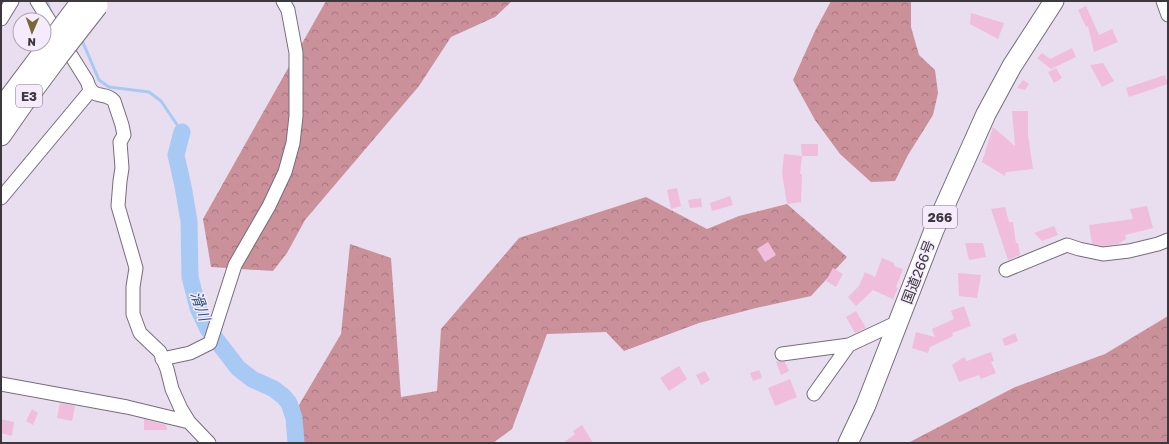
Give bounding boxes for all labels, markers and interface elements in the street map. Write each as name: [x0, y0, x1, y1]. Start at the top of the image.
north arrow: [12, 12, 52, 52]
text: N: [27, 36, 36, 49]
road number: E3: [16, 85, 42, 107]
road number: 266: [923, 206, 957, 228]
street label: 国道266号: [898, 237, 937, 306]
water label: 滑川: [188, 289, 215, 325]

